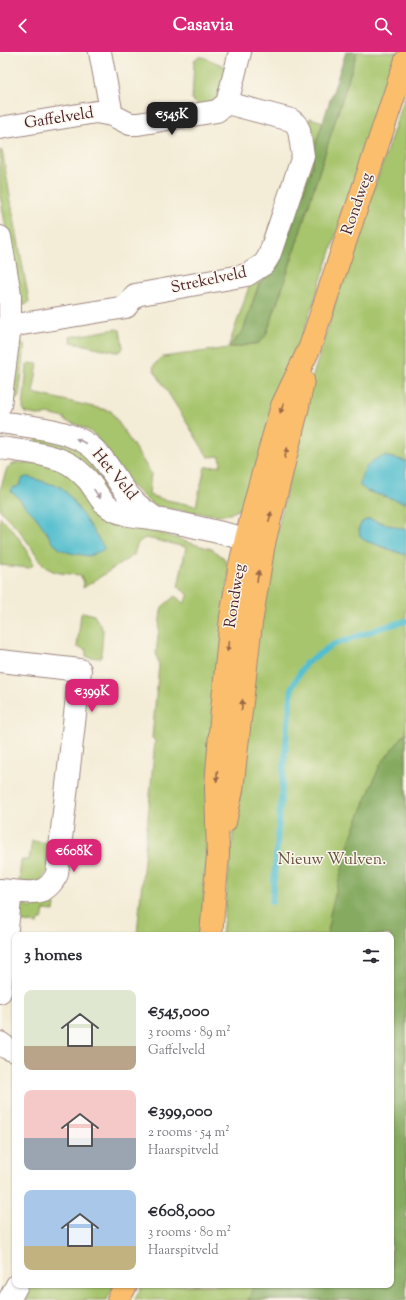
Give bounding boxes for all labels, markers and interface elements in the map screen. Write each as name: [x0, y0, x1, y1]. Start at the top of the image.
text: Casavia: [173, 13, 233, 39]
icon: back: [12, 15, 34, 37]
icon: search: [372, 15, 394, 37]
street label: Gaffelveld: [23, 102, 95, 136]
pin: €545K: [144, 102, 200, 136]
text: €545K: [156, 106, 188, 124]
street label: Rondweg: [337, 169, 379, 238]
street label: Strekelveld: [169, 262, 249, 300]
one-way arrow: [279, 403, 285, 415]
one-way arrow: [75, 437, 87, 444]
street label: Het Veld: [86, 444, 142, 506]
one-way arrow: [283, 447, 289, 459]
one-way arrow: [94, 489, 101, 500]
one-way arrow: [268, 511, 274, 523]
street label: Rondweg: [220, 562, 252, 630]
one-way arrow: [255, 570, 261, 583]
one-way arrow: [225, 640, 231, 652]
pin: €399K: [64, 679, 120, 713]
text: €399K: [74, 683, 110, 701]
one-way arrow: [239, 699, 245, 711]
one-way arrow: [213, 770, 220, 782]
pin: €608K: [46, 839, 102, 873]
text: €608K: [55, 843, 93, 861]
park label: Nieuw Wulven.: [278, 849, 386, 872]
text: 3 homes: [24, 944, 82, 968]
icon: filters: [360, 945, 382, 967]
text: €545,000: [148, 1000, 209, 1024]
icon: home: [56, 1006, 104, 1054]
text: 3 rooms · 89 m²: [148, 1024, 231, 1042]
text: Gaffelveld: [148, 1042, 205, 1060]
text: €399,000: [148, 1100, 212, 1124]
icon: home: [56, 1106, 104, 1154]
text: 2 rooms · 54 m²: [148, 1124, 230, 1142]
text: Haarspitveld: [148, 1142, 219, 1160]
text: €608,000: [148, 1200, 215, 1224]
icon: home: [56, 1206, 104, 1254]
text: 3 rooms · 80 m²: [148, 1224, 231, 1242]
text: Haarspitveld: [148, 1242, 219, 1260]

